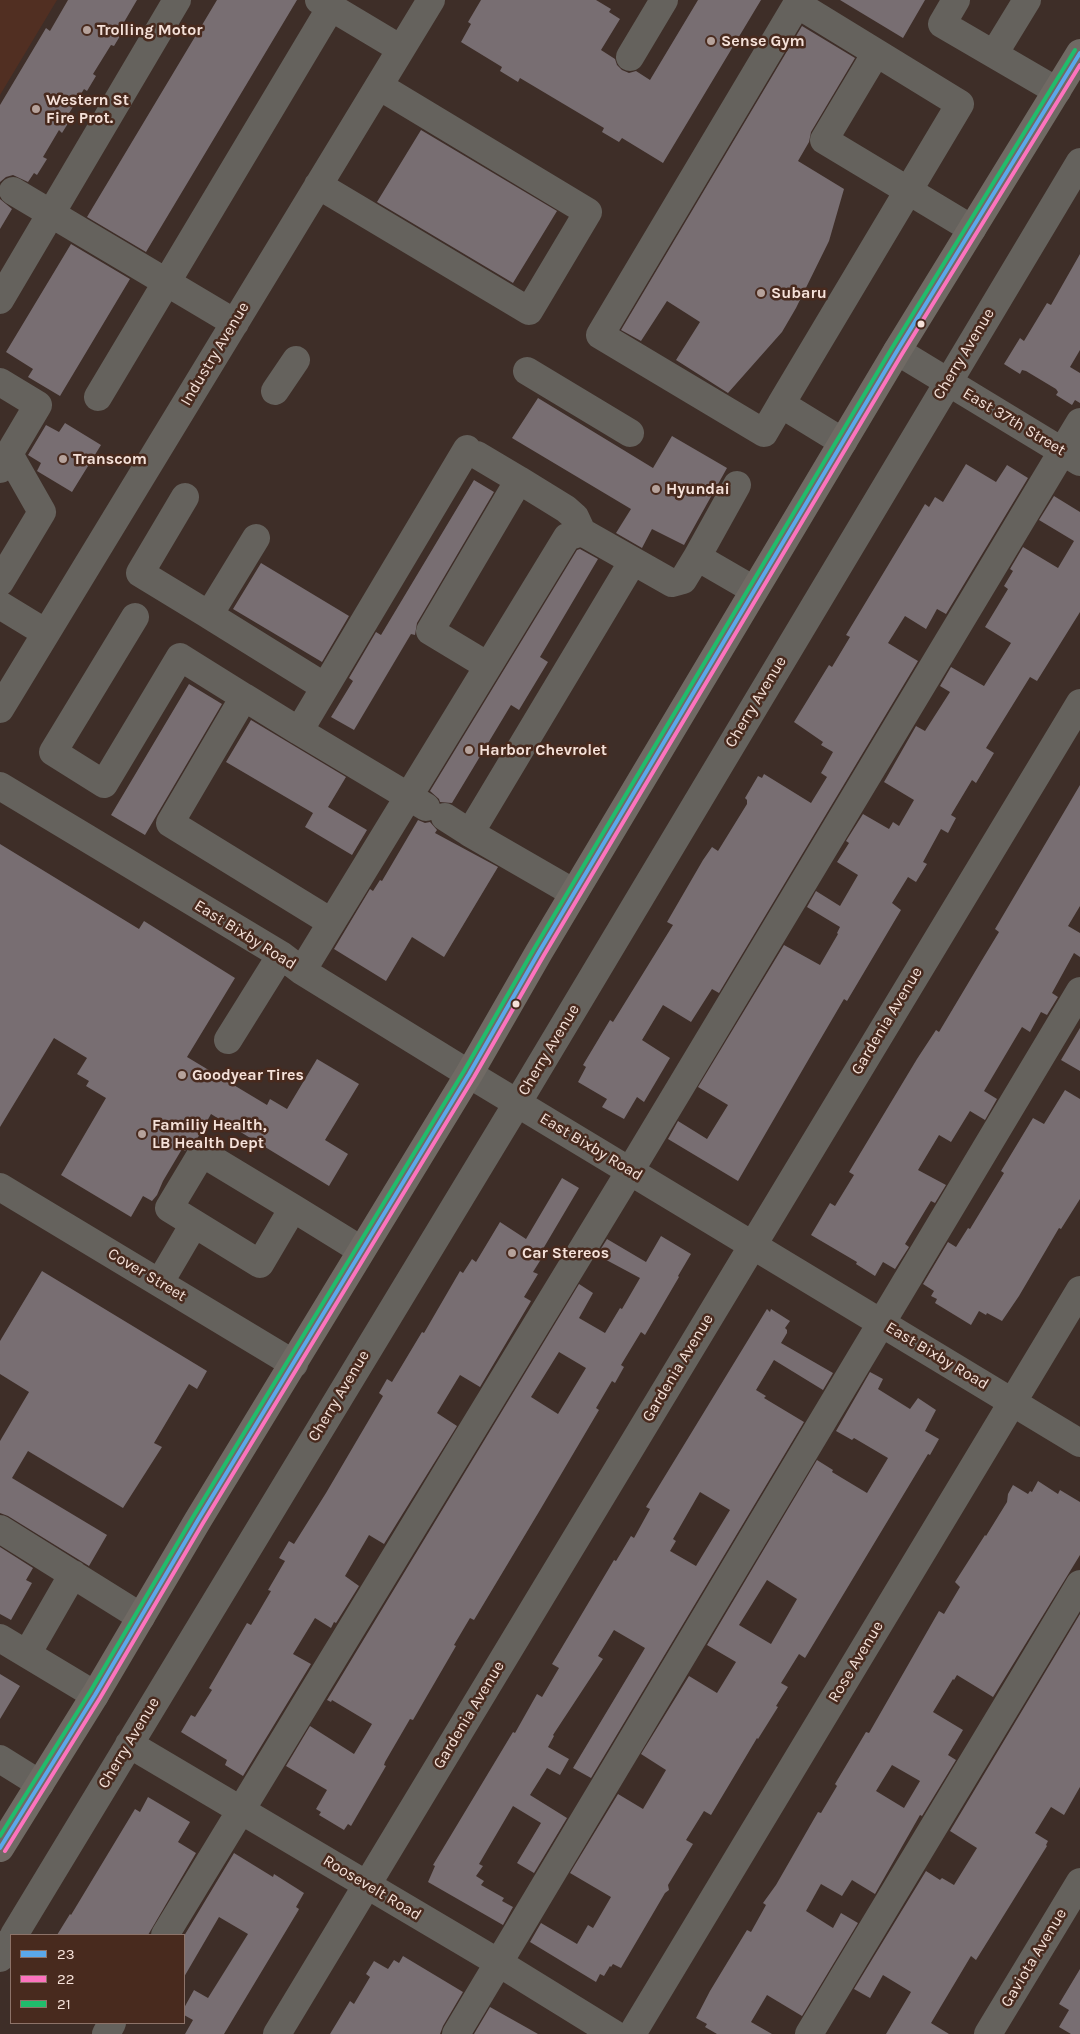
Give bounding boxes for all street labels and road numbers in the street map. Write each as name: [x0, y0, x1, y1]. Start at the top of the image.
street label: Industry Avenue: [177, 299, 253, 409]
street label: Cherry Avenue: [929, 305, 999, 403]
street label: East 37th Street: [959, 384, 1069, 460]
street label: Cherry Avenue: [721, 653, 791, 751]
street label: East Bixby Road: [191, 896, 299, 974]
street label: Gardenia Avenue: [847, 964, 927, 1078]
street label: Cherry Avenue: [514, 1001, 584, 1099]
street label: East Bixby Road: [536, 1109, 646, 1185]
street label: Cover Street: [104, 1244, 190, 1306]
street label: Gardenia Avenue: [638, 1311, 718, 1425]
street label: East Bixby Road: [882, 1318, 992, 1394]
street label: Cherry Avenue: [304, 1347, 374, 1445]
street label: Rose Avenue: [824, 1618, 888, 1706]
street label: Gardenia Avenue: [429, 1658, 509, 1772]
street label: Cherry Avenue: [94, 1694, 164, 1792]
street label: Roosevelt Road: [319, 1851, 425, 1925]
street label: Gaviota Avenue: [997, 1905, 1071, 2011]

